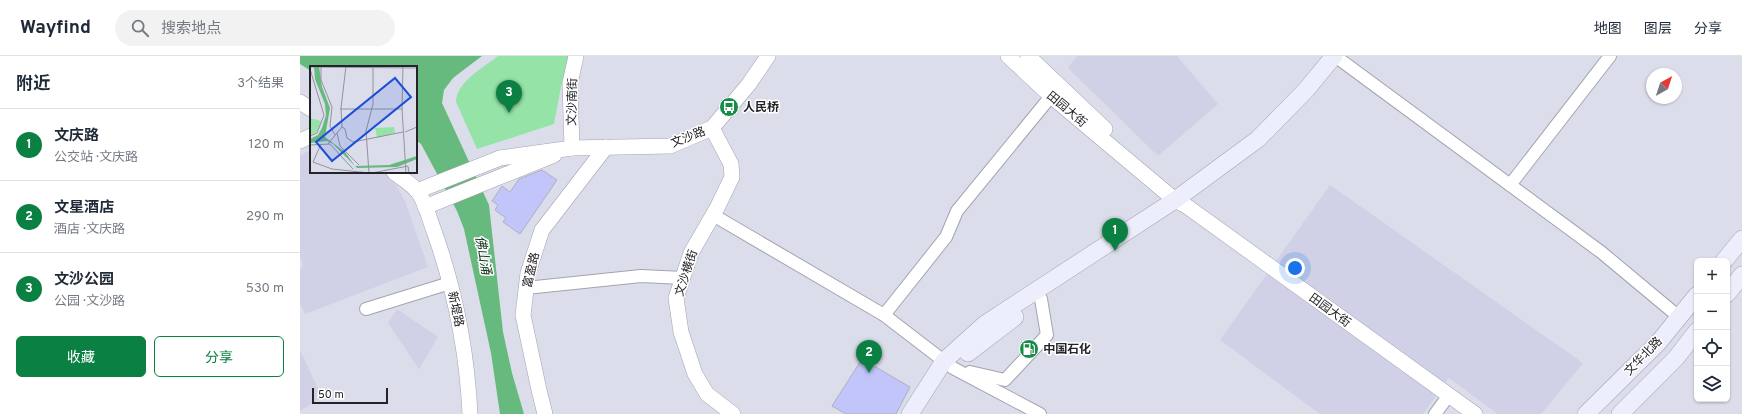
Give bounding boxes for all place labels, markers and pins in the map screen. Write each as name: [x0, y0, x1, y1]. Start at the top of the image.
pin: 3: [496, 80, 522, 113]
bus stop icon: 人民桥: [718, 96, 740, 118]
place label: 人民桥: [743, 100, 779, 116]
pin: 1: [1102, 218, 1128, 251]
fuel station icon: 中国石化: [1018, 338, 1040, 360]
pin: 2: [856, 340, 882, 373]
place label: 中国石化: [1043, 342, 1091, 358]

